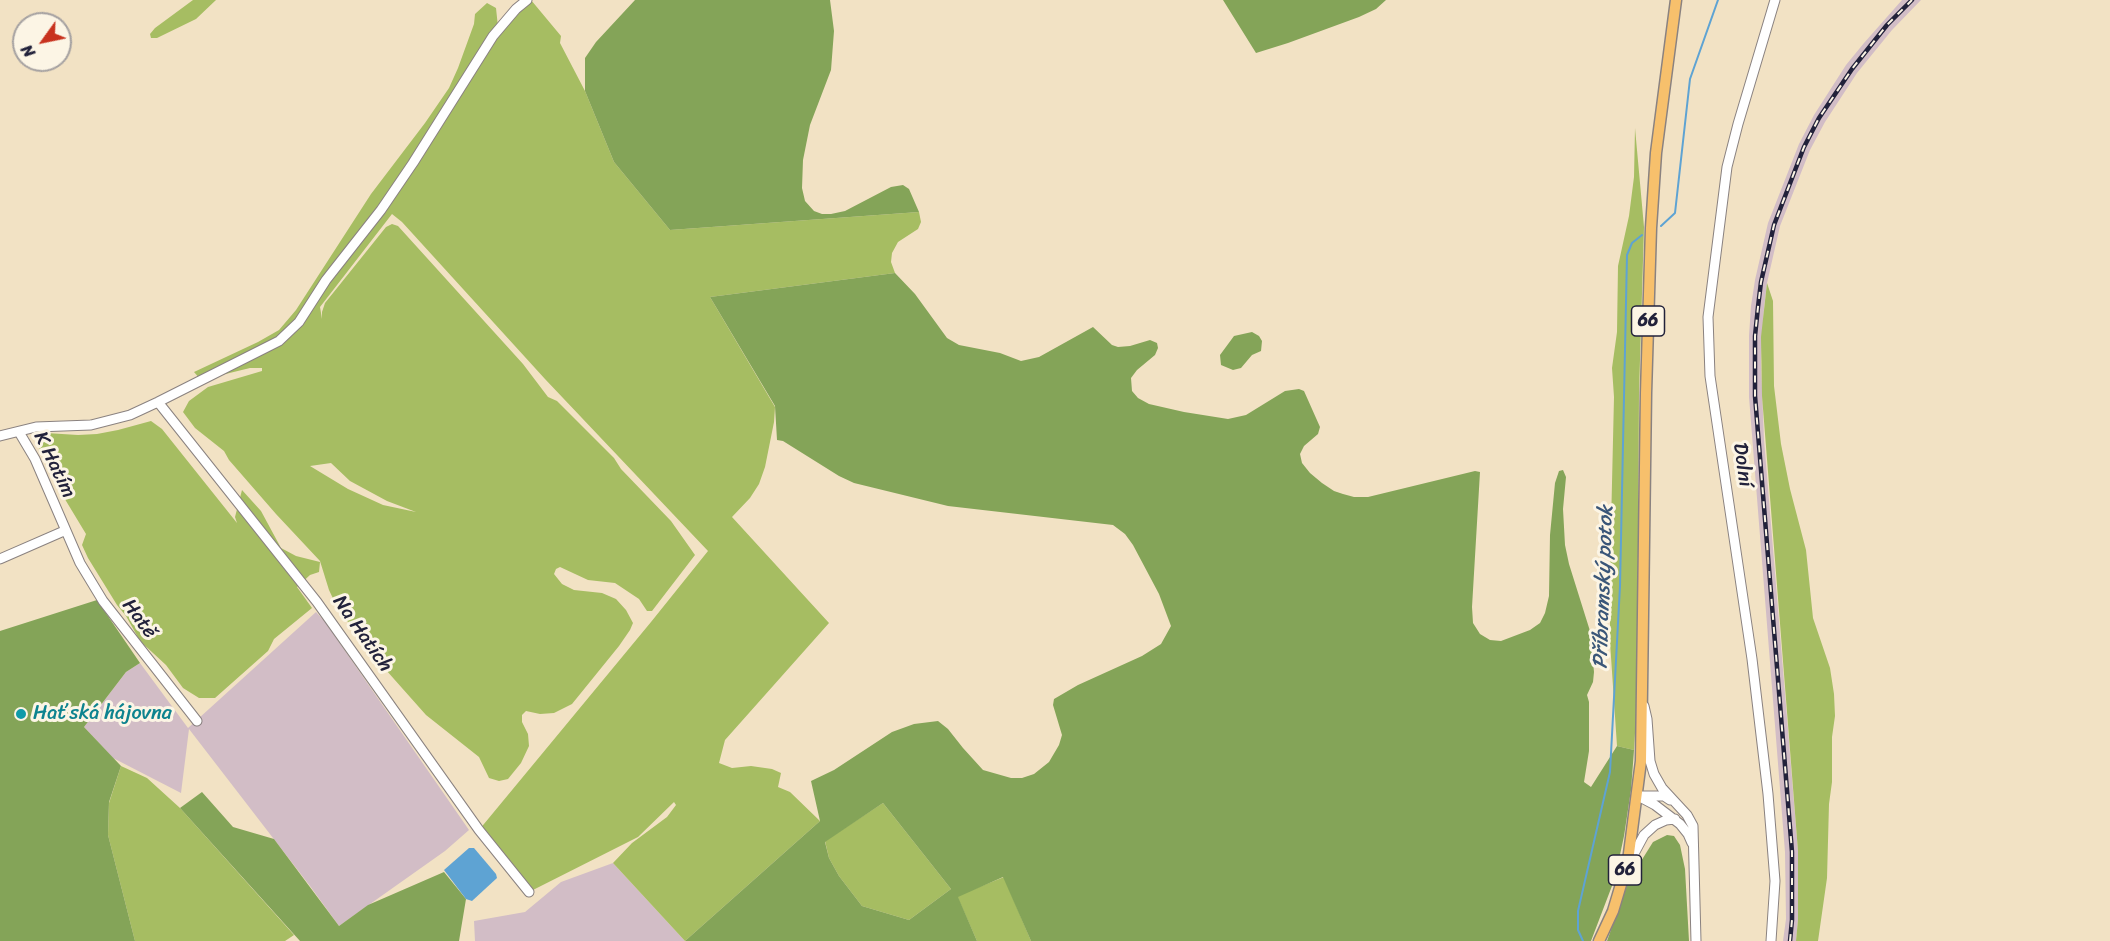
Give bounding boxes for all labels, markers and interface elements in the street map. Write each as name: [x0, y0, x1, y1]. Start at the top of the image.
north arrow: [12, 12, 72, 72]
text: N: [13, 38, 43, 64]
road number: 66: [1632, 306, 1664, 336]
street label: K Hatím: [28, 428, 80, 502]
street label: Dolní: [1727, 441, 1757, 489]
water label: Příbramský potok: [1589, 505, 1619, 669]
street label: Na Hatích: [327, 591, 397, 677]
street label: Hatě: [116, 595, 162, 643]
place label: Haťská hájovna: [33, 702, 172, 726]
marker: Haťská hájovna: [14, 707, 28, 721]
road number: 66: [1608, 855, 1642, 885]

